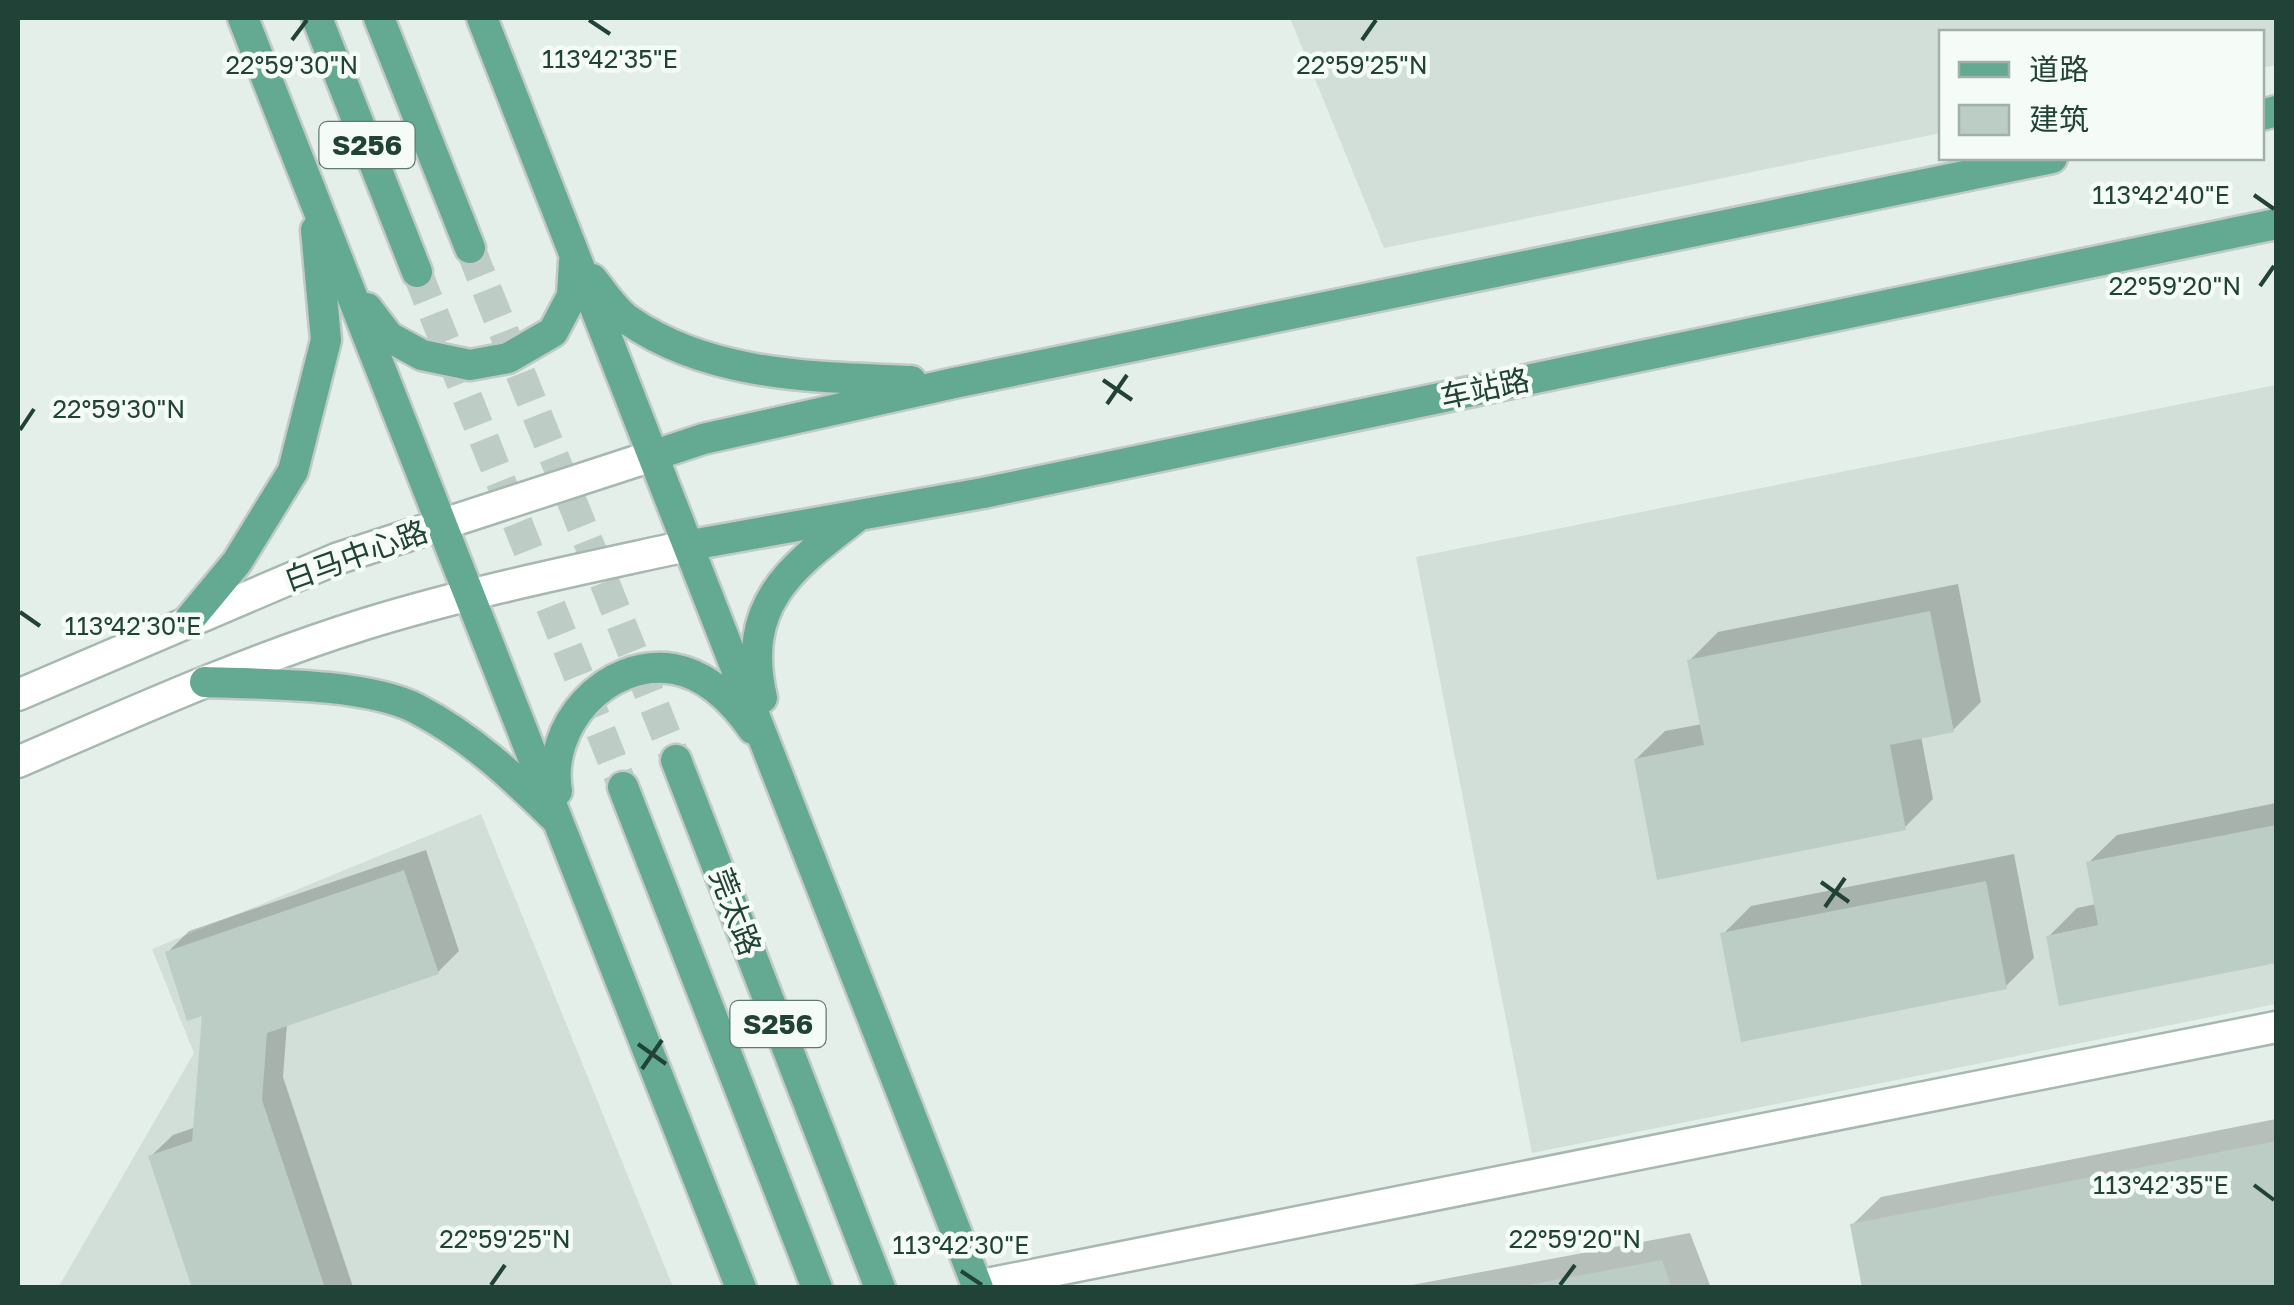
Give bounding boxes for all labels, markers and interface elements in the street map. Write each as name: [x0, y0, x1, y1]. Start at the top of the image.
legend: [1939, 30, 2264, 160]
text: 113°42'35"E: [542, 43, 678, 74]
text: 22°59'30"N: [226, 49, 358, 80]
text: 22°59'25"N: [1296, 49, 1428, 80]
text: 道路: [2029, 51, 2089, 87]
text: 建筑: [2029, 101, 2089, 137]
road number: S256: [320, 122, 414, 168]
text: 113°42'40"E: [2092, 179, 2230, 210]
text: 22°59'20"N: [2109, 270, 2241, 301]
street label: 车站路: [1437, 361, 1533, 415]
text: 22°59'30"N: [53, 393, 185, 424]
street label: 白马中心路: [279, 512, 432, 598]
text: 113°42'30"E: [65, 610, 201, 641]
street label: 莞太路: [703, 863, 769, 960]
road number: S256: [730, 1001, 826, 1047]
text: 113°42'35"E: [2093, 1169, 2229, 1200]
text: 22°59'25"N: [439, 1223, 571, 1254]
text: 22°59'20"N: [1509, 1223, 1641, 1254]
text: 113°42'30"E: [893, 1229, 1029, 1260]

